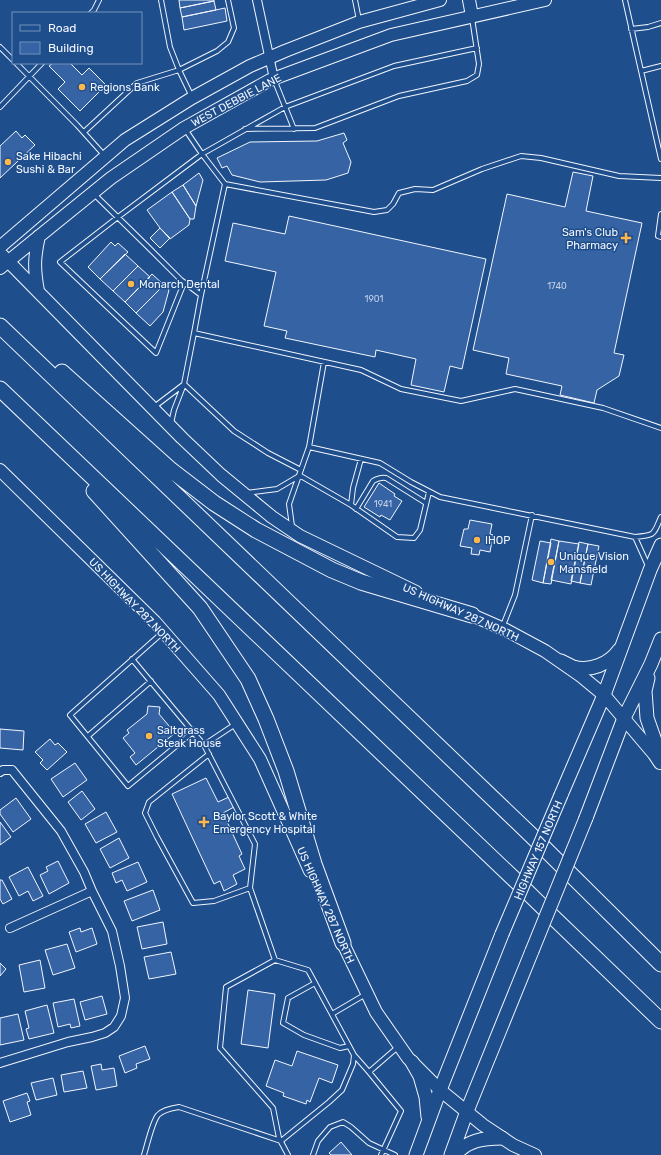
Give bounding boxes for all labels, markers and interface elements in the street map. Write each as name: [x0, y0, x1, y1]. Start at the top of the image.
legend: [12, 12, 142, 64]
text: Road: [48, 21, 76, 35]
text: Building: [48, 41, 94, 55]
street label: WEST DEBBIE LANE: [189, 71, 284, 130]
place label: Regions Bank: [90, 81, 160, 94]
marker: Regions Bank: [77, 82, 87, 92]
place label: Sake Hibachi Sushi & Bar: [16, 150, 82, 176]
marker: Sake Hibachi Sushi & Bar: [3, 157, 13, 167]
place label: Sam's Club Pharmacy: [562, 226, 618, 252]
marker: Sam's Club Pharmacy: [621, 233, 631, 243]
place label: Monarch Dental: [139, 278, 220, 291]
marker: Monarch Dental: [126, 279, 136, 289]
house number: 1740: [547, 281, 567, 291]
house number: 1901: [365, 294, 384, 304]
house number: 1941: [374, 499, 392, 509]
place label: IHOP: [485, 534, 510, 547]
marker: IHOP: [472, 535, 482, 545]
place label: Unique Vision Mansfield: [559, 550, 629, 576]
street label: US HIGHWAY 287 NORTH: [86, 555, 183, 655]
marker: Unique Vision Mansfield: [546, 557, 556, 567]
street label: US HIGHWAY 287 NORTH: [400, 581, 521, 644]
place label: Saltgrass Steak House: [157, 724, 221, 750]
marker: Saltgrass Steak House: [144, 731, 154, 741]
street label: HIGHWAY 157 NORTH: [512, 799, 565, 902]
place label: Baylor Scott & White Emergency Hospital: [213, 810, 317, 836]
marker: Baylor Scott & White Emergency Hospital: [198, 816, 210, 828]
street label: US HIGHWAY 287 NORTH: [294, 845, 357, 966]

